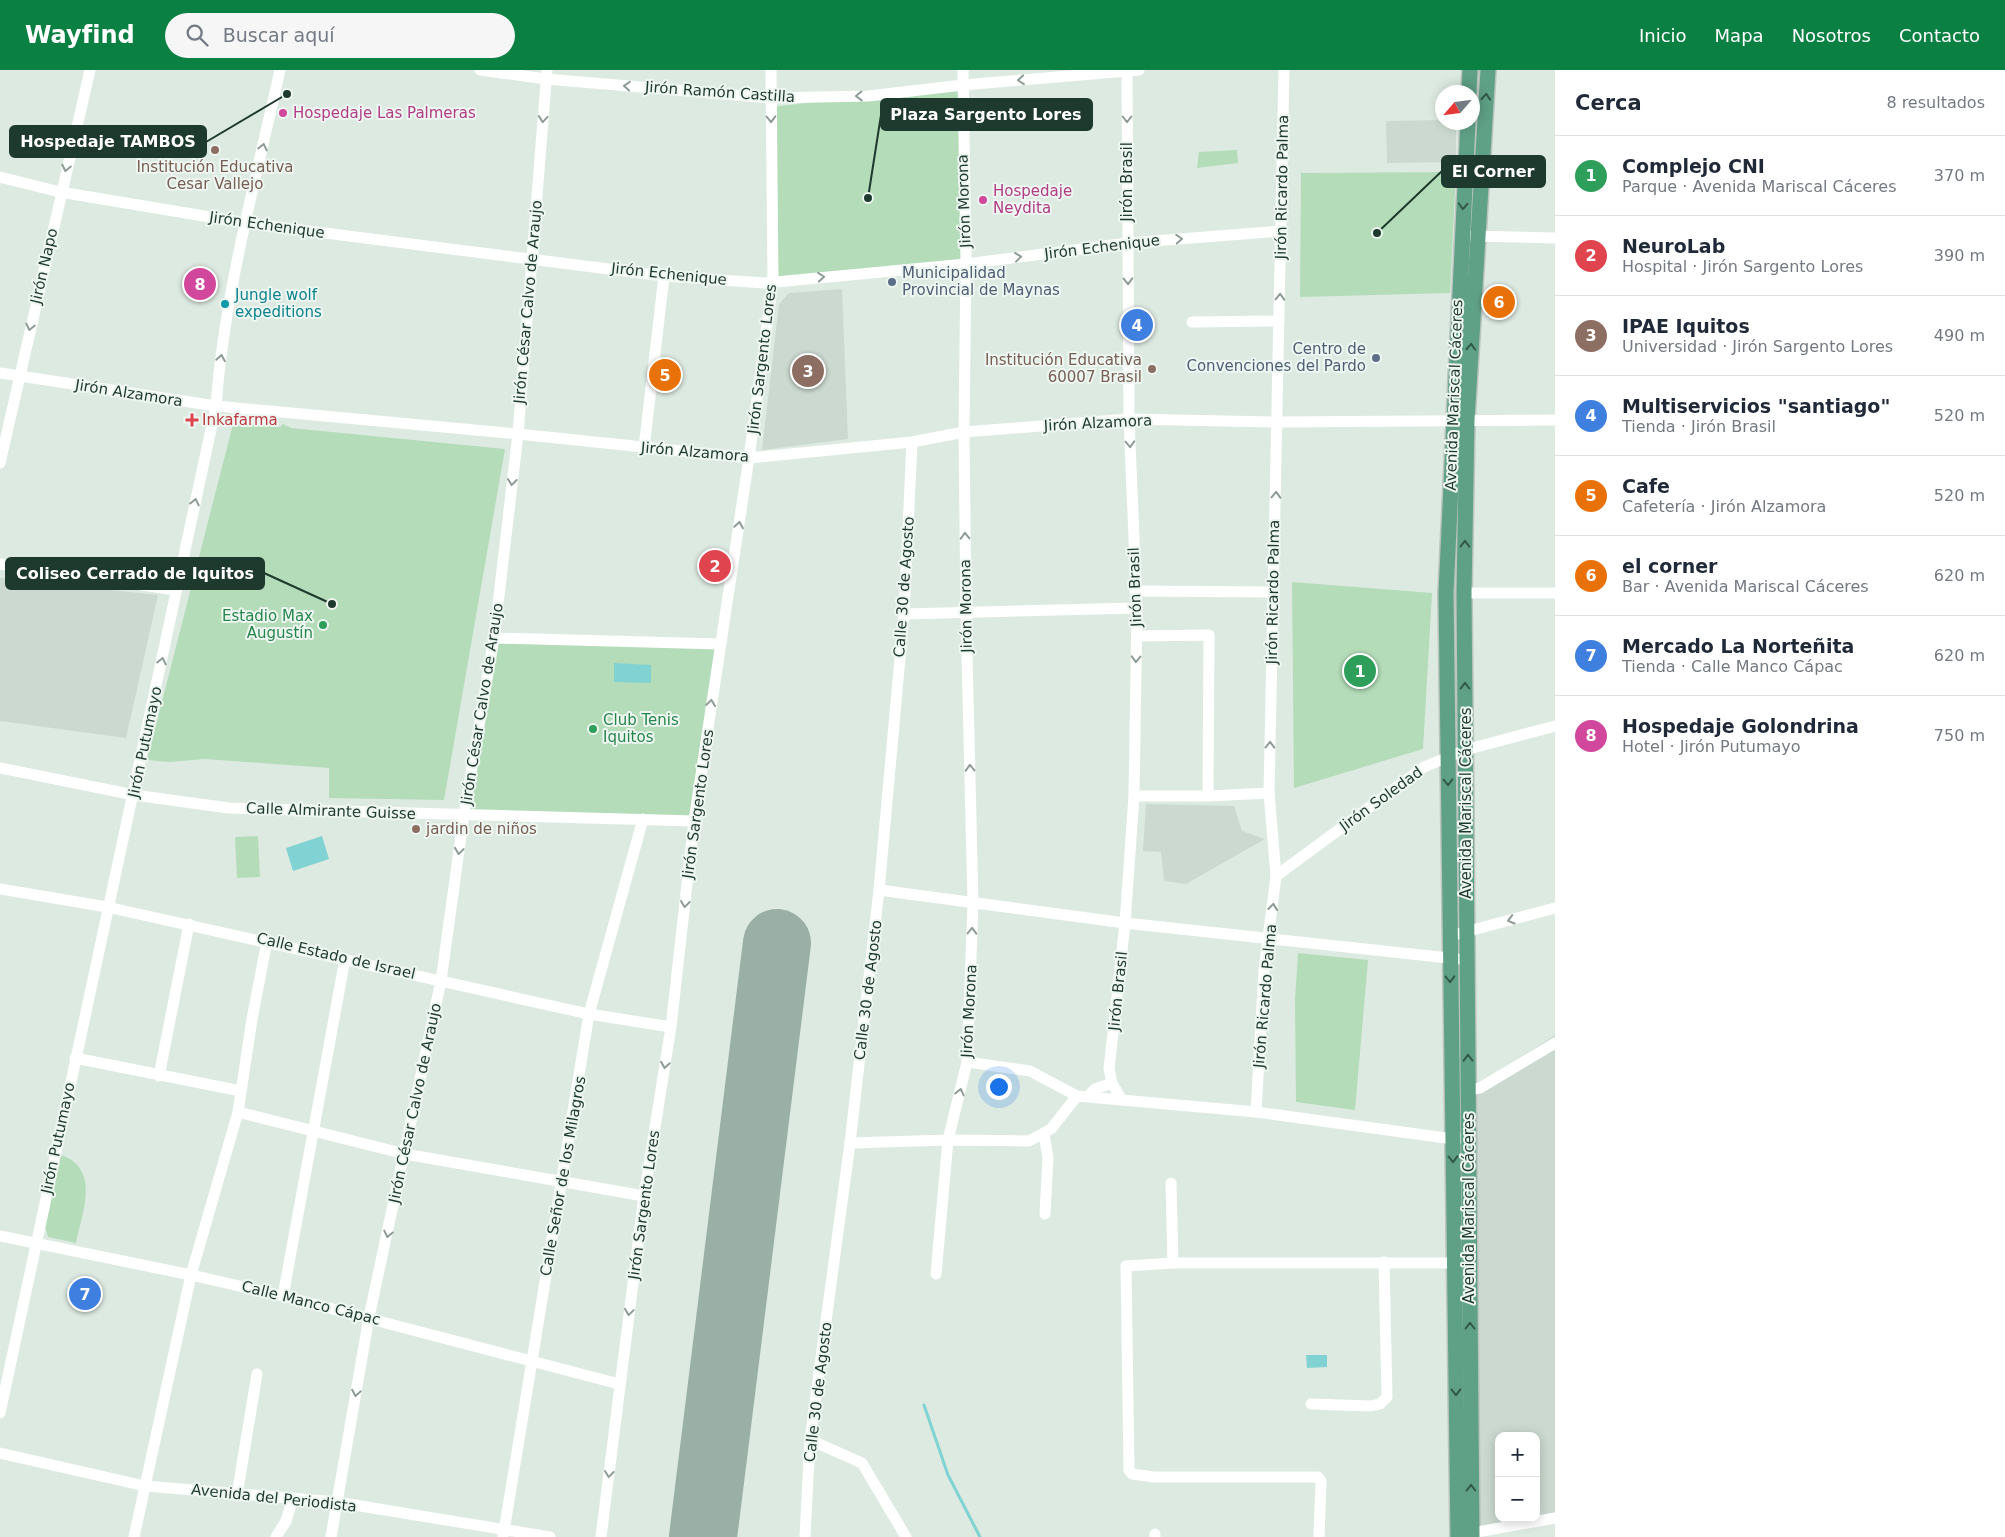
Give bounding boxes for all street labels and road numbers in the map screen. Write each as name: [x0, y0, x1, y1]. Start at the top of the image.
street label: Jirón Ramón Castilla: [643, 78, 796, 106]
street label: Jirón Ricardo Palma: [1272, 114, 1292, 261]
street label: Jirón Brasil: [1118, 142, 1136, 223]
street label: Jirón Morona: [953, 154, 975, 249]
street label: Jirón César Calvo de Araujo: [510, 200, 546, 405]
street label: Jirón Echenique: [207, 208, 326, 242]
street label: Jirón Napo: [26, 226, 61, 307]
street label: Jirón Echenique: [1042, 231, 1161, 263]
street label: Jirón Echenique: [609, 259, 728, 289]
street label: Jirón Sargento Lores: [744, 283, 780, 436]
street label: Avenida Mariscal Cáceres: [1442, 299, 1466, 491]
street label: Jirón Alzamora: [73, 375, 184, 410]
street label: Jirón Alzamora: [1042, 411, 1153, 435]
street label: Jirón Alzamora: [639, 438, 750, 466]
street label: Calle 30 de Agosto: [890, 516, 918, 658]
street label: Jirón Ricardo Palma: [1263, 519, 1283, 666]
street label: Jirón Brasil: [1125, 547, 1145, 628]
street label: Jirón Morona: [956, 559, 976, 654]
street label: Jirón César Calvo de Araujo: [457, 602, 507, 807]
street label: Jirón Putumayo: [124, 685, 166, 800]
street label: Avenida Mariscal Cáceres: [1457, 707, 1475, 899]
street label: Jirón Sargento Lores: [678, 728, 717, 881]
street label: Jirón Soledad: [1335, 763, 1426, 836]
street label: Calle Almirante Guisse: [246, 799, 416, 823]
street label: Calle 30 de Agosto: [850, 919, 886, 1061]
street label: Jirón Ricardo Palma: [1250, 923, 1280, 1070]
street label: Calle Estado de Israel: [255, 929, 417, 983]
street label: Jirón Brasil: [1105, 950, 1131, 1033]
street label: Jirón Morona: [958, 964, 980, 1059]
street label: Jirón César Calvo de Araujo: [385, 1001, 445, 1206]
street label: Calle Señor de los Milagros: [537, 1074, 589, 1277]
street label: Jirón Putumayo: [37, 1081, 79, 1196]
street label: Avenida Mariscal Cáceres: [1460, 1112, 1478, 1304]
street label: Jirón Sargento Lores: [624, 1129, 663, 1282]
street label: Calle Manco Cápac: [240, 1277, 382, 1329]
street label: Calle 30 de Agosto: [800, 1321, 836, 1463]
street label: Avenida del Periodista: [190, 1480, 358, 1516]

